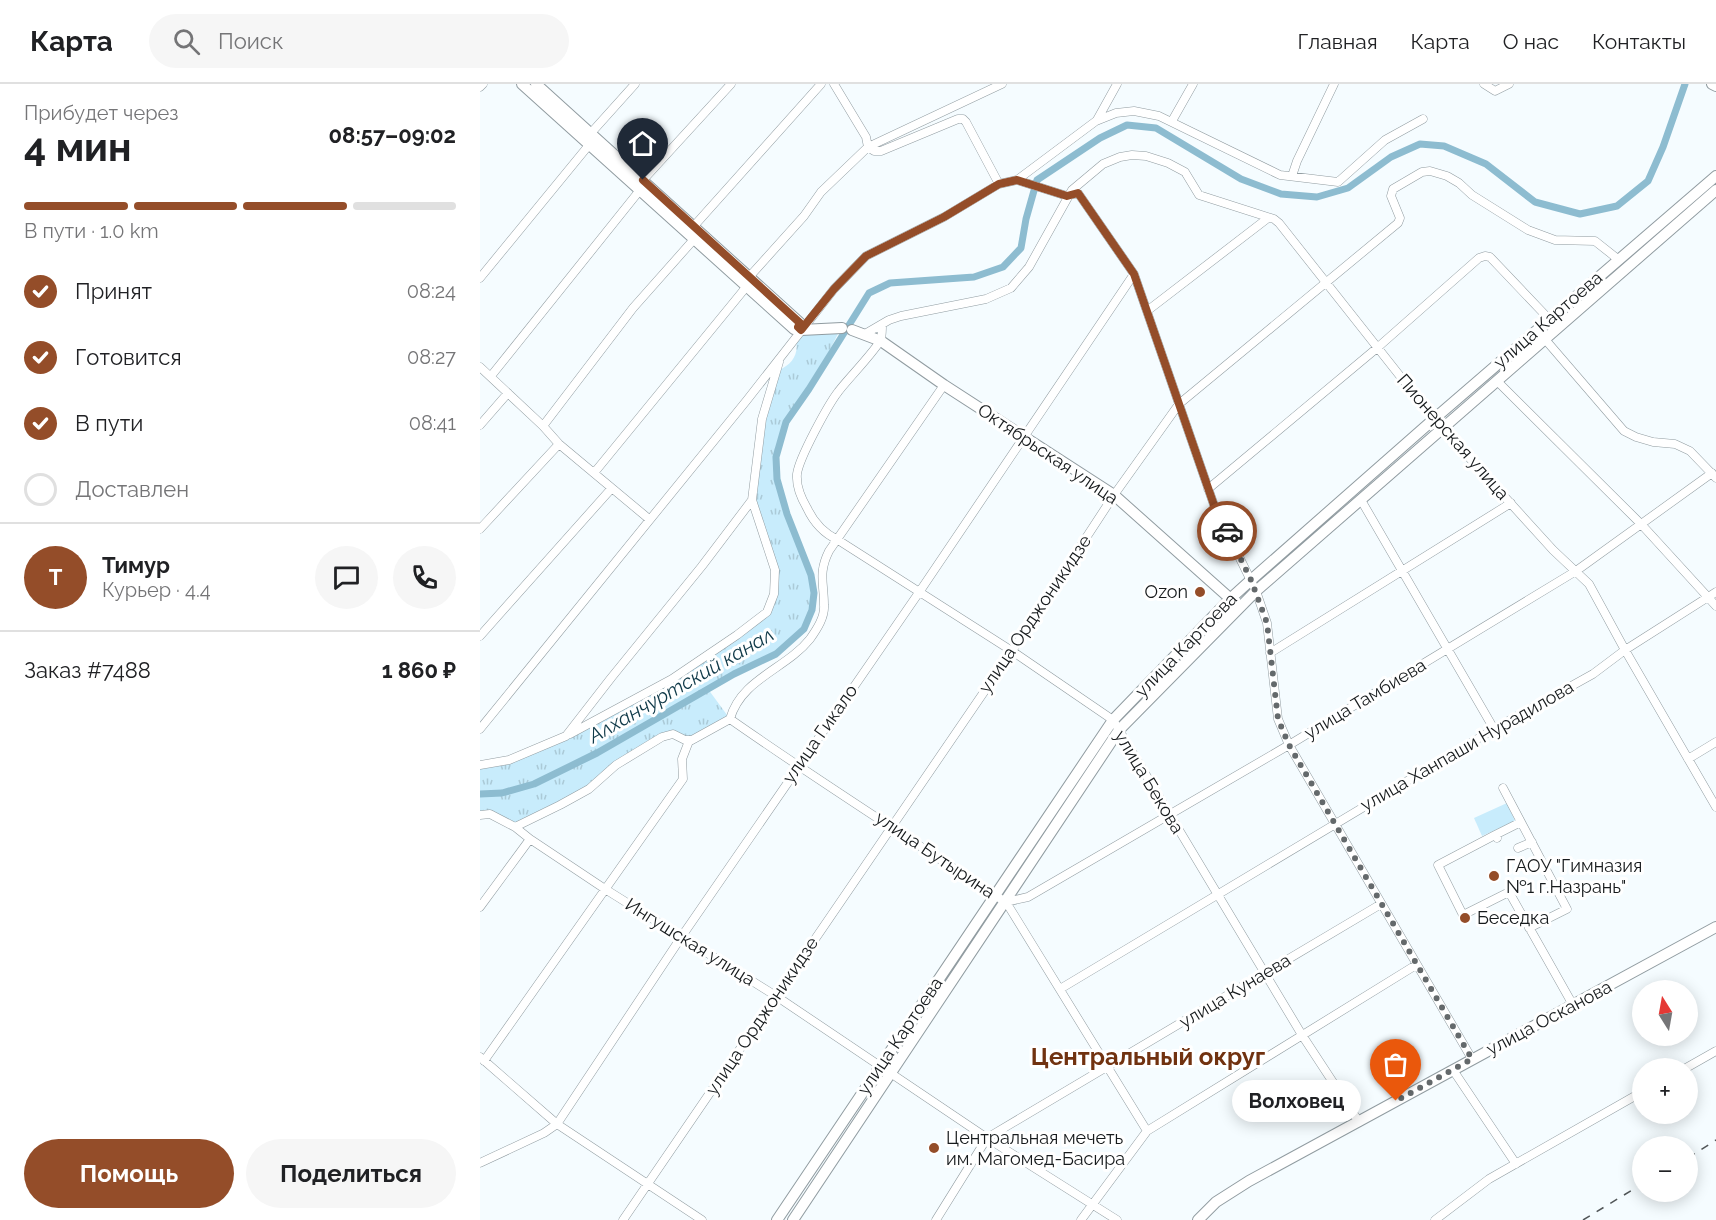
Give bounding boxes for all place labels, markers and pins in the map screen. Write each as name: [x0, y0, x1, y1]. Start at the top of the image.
pin: [617, 118, 668, 180]
place label: Ozon: [1145, 581, 1188, 602]
marker: Ozon: [1193, 585, 1207, 599]
place label: ГАОУ "Гимназия №1 г.Назрань": [1506, 855, 1642, 897]
marker: ГАОУ "Гимназия №1 г.Назрань": [1487, 869, 1501, 883]
place label: Беседка: [1477, 907, 1549, 928]
marker: Беседка: [1458, 911, 1472, 925]
pin: [1370, 1039, 1421, 1101]
callout: Волховец: [1231, 1080, 1360, 1122]
place label: Центральная мечеть им. Магомед-Басира: [946, 1127, 1125, 1169]
marker: Центральная мечеть им. Магомед-Басира: [927, 1141, 941, 1155]

